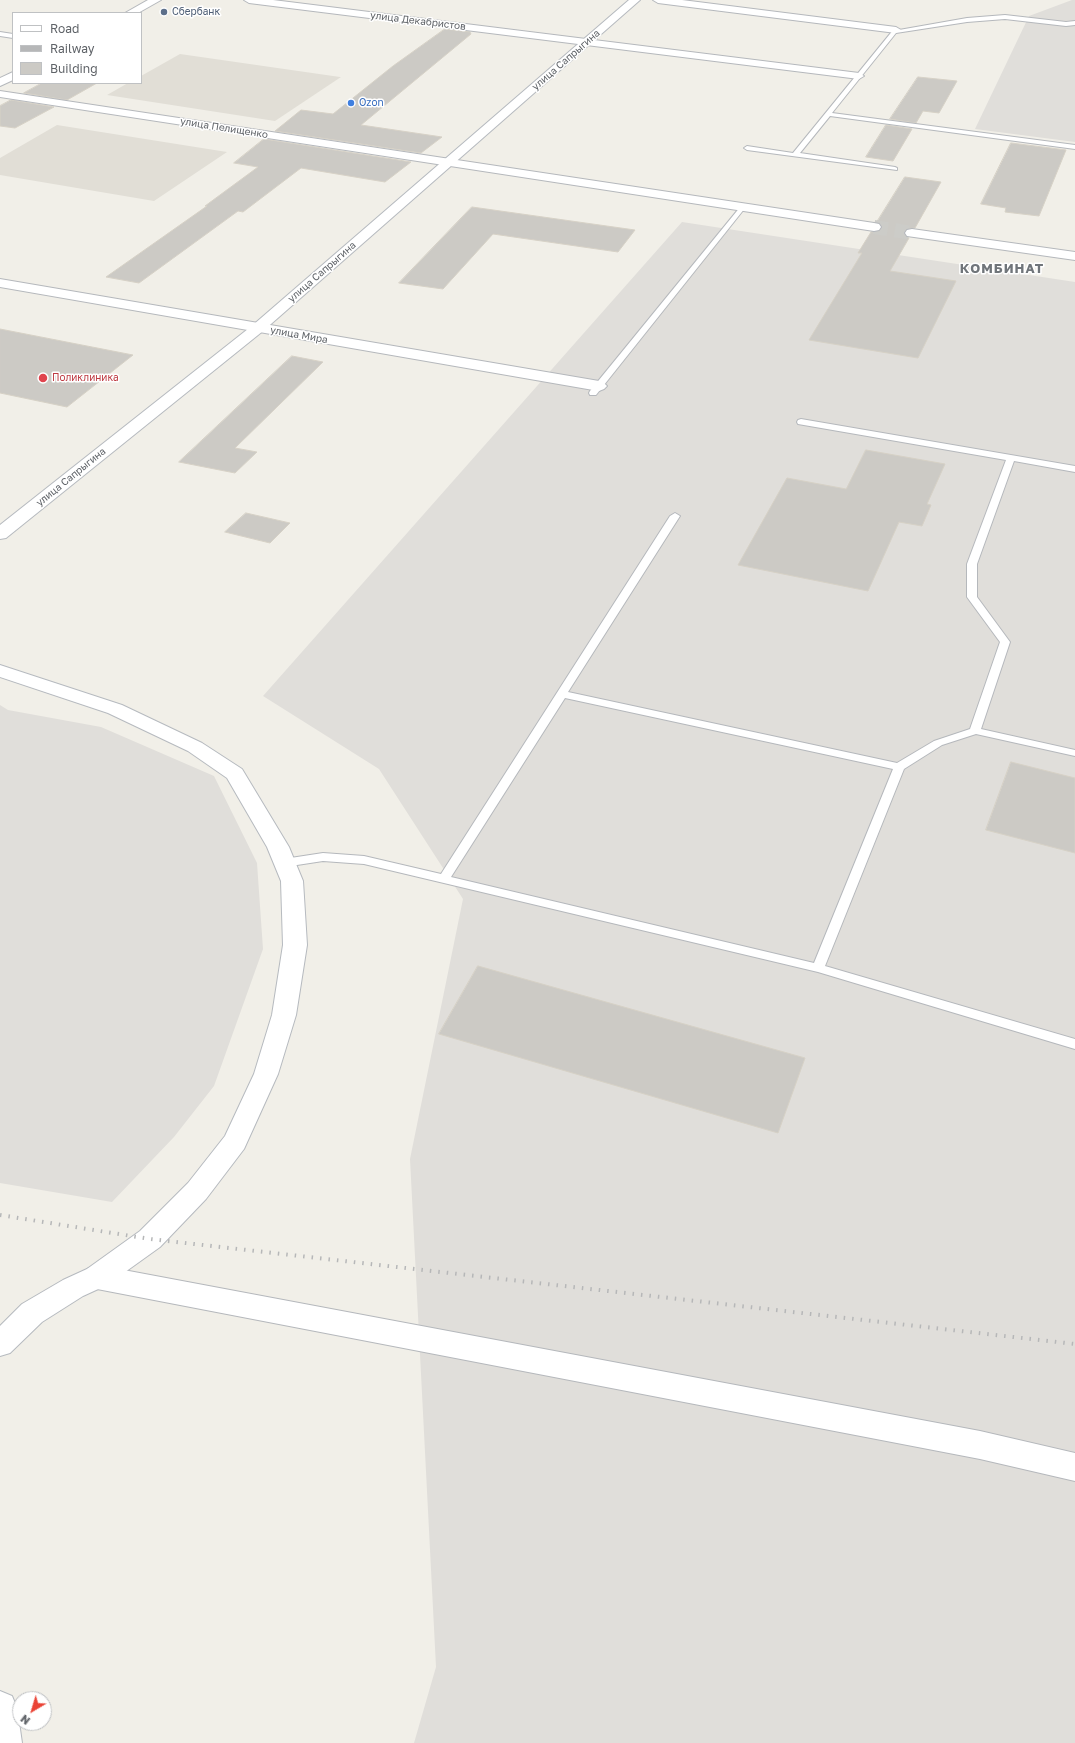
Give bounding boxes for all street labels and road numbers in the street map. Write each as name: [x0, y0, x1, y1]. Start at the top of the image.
street label: улица Декабристов: [370, 9, 466, 33]
street label: улица Сапрыгина: [530, 27, 602, 93]
street label: улица Пелищенко: [179, 115, 269, 141]
street label: улица Сапрыгина: [286, 239, 358, 305]
street label: улица Мира: [269, 324, 329, 346]
street label: улица Сапрыгина: [34, 445, 108, 509]

